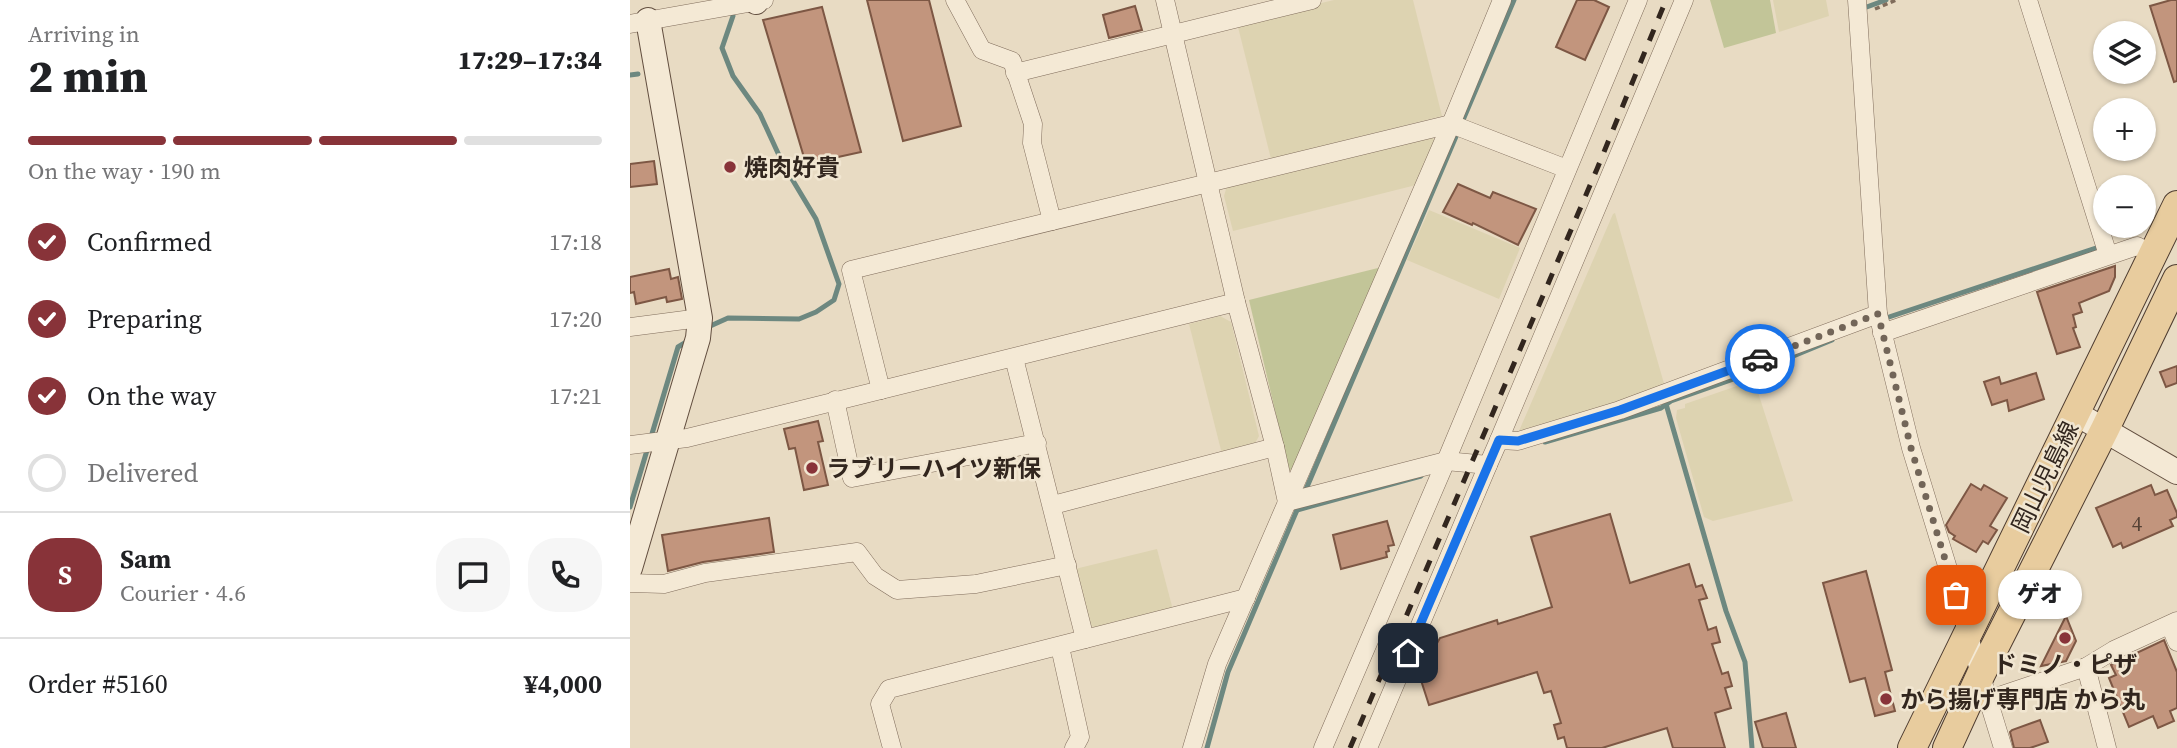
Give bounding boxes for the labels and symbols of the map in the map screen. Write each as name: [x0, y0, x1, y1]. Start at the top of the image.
place label: 焼肉好貴: [744, 151, 840, 184]
marker: 焼肉好貴: [722, 159, 738, 175]
courier: [1725, 324, 1795, 394]
street label: 岡山児島線: [2004, 416, 2086, 538]
place label: ラブリーハイツ新保: [826, 452, 1041, 485]
marker: ラブリーハイツ新保: [804, 460, 820, 476]
house number: 4: [2132, 509, 2143, 538]
pin: [1926, 565, 1986, 625]
callout: ゲオ: [1998, 570, 2082, 620]
pin: [1378, 623, 1438, 683]
marker: ドミノ・ピザ: [2057, 630, 2073, 646]
place label: ドミノ・ピザ: [1993, 648, 2137, 681]
place label: から揚げ専門店 から丸: [1900, 683, 2145, 716]
marker: から揚げ専門店 から丸: [1878, 691, 1894, 707]

